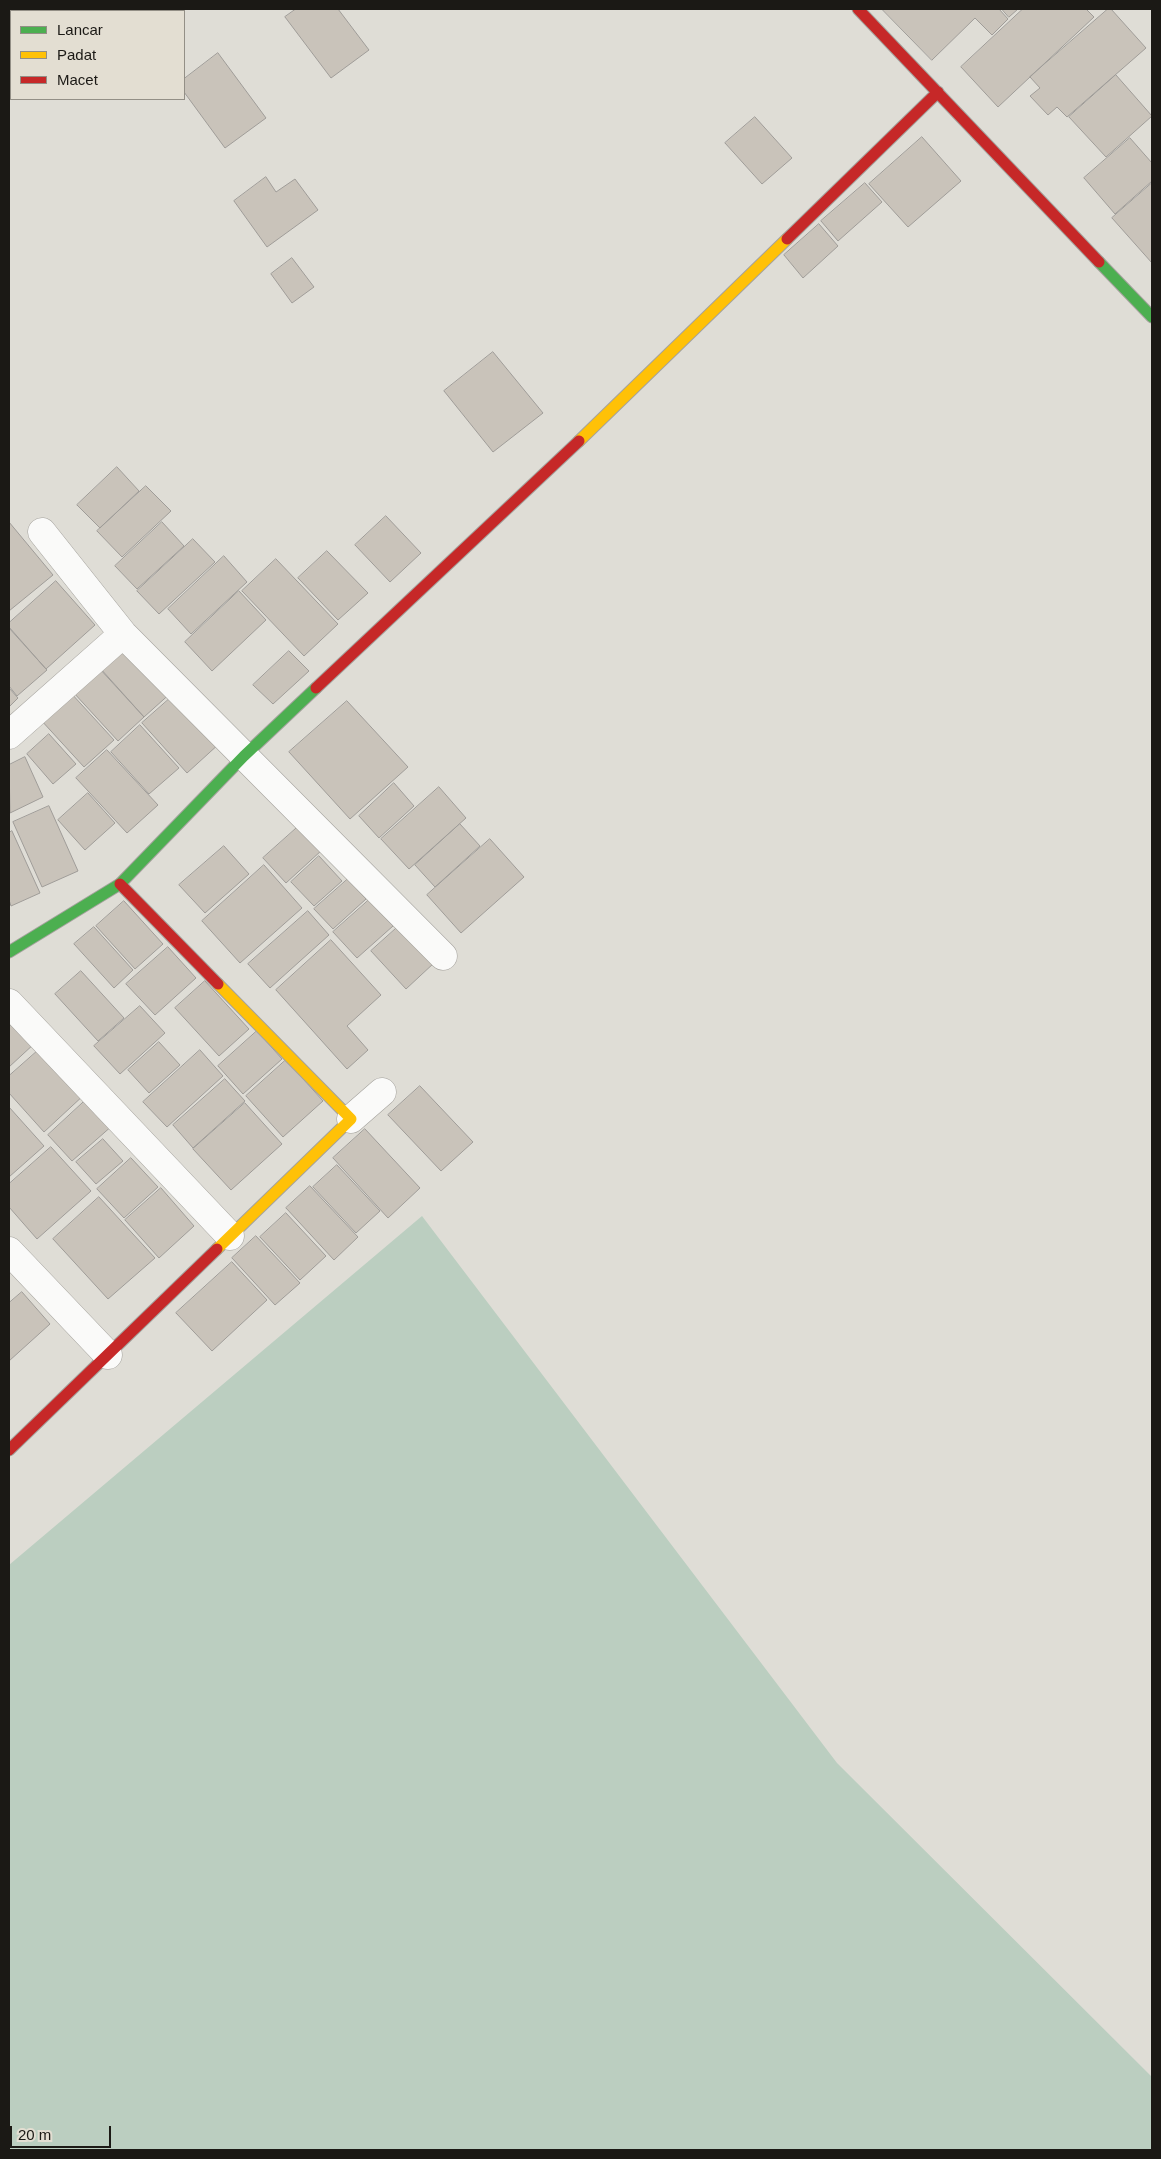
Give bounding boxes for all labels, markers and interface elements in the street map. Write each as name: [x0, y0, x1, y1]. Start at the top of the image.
legend: [10, 10, 185, 100]
text: Lancar: [57, 21, 103, 38]
text: Padat: [57, 46, 96, 63]
text: Macet: [57, 71, 98, 88]
scale bar: [12, 2116, 114, 2148]
text: 20 m: [18, 2126, 51, 2143]

